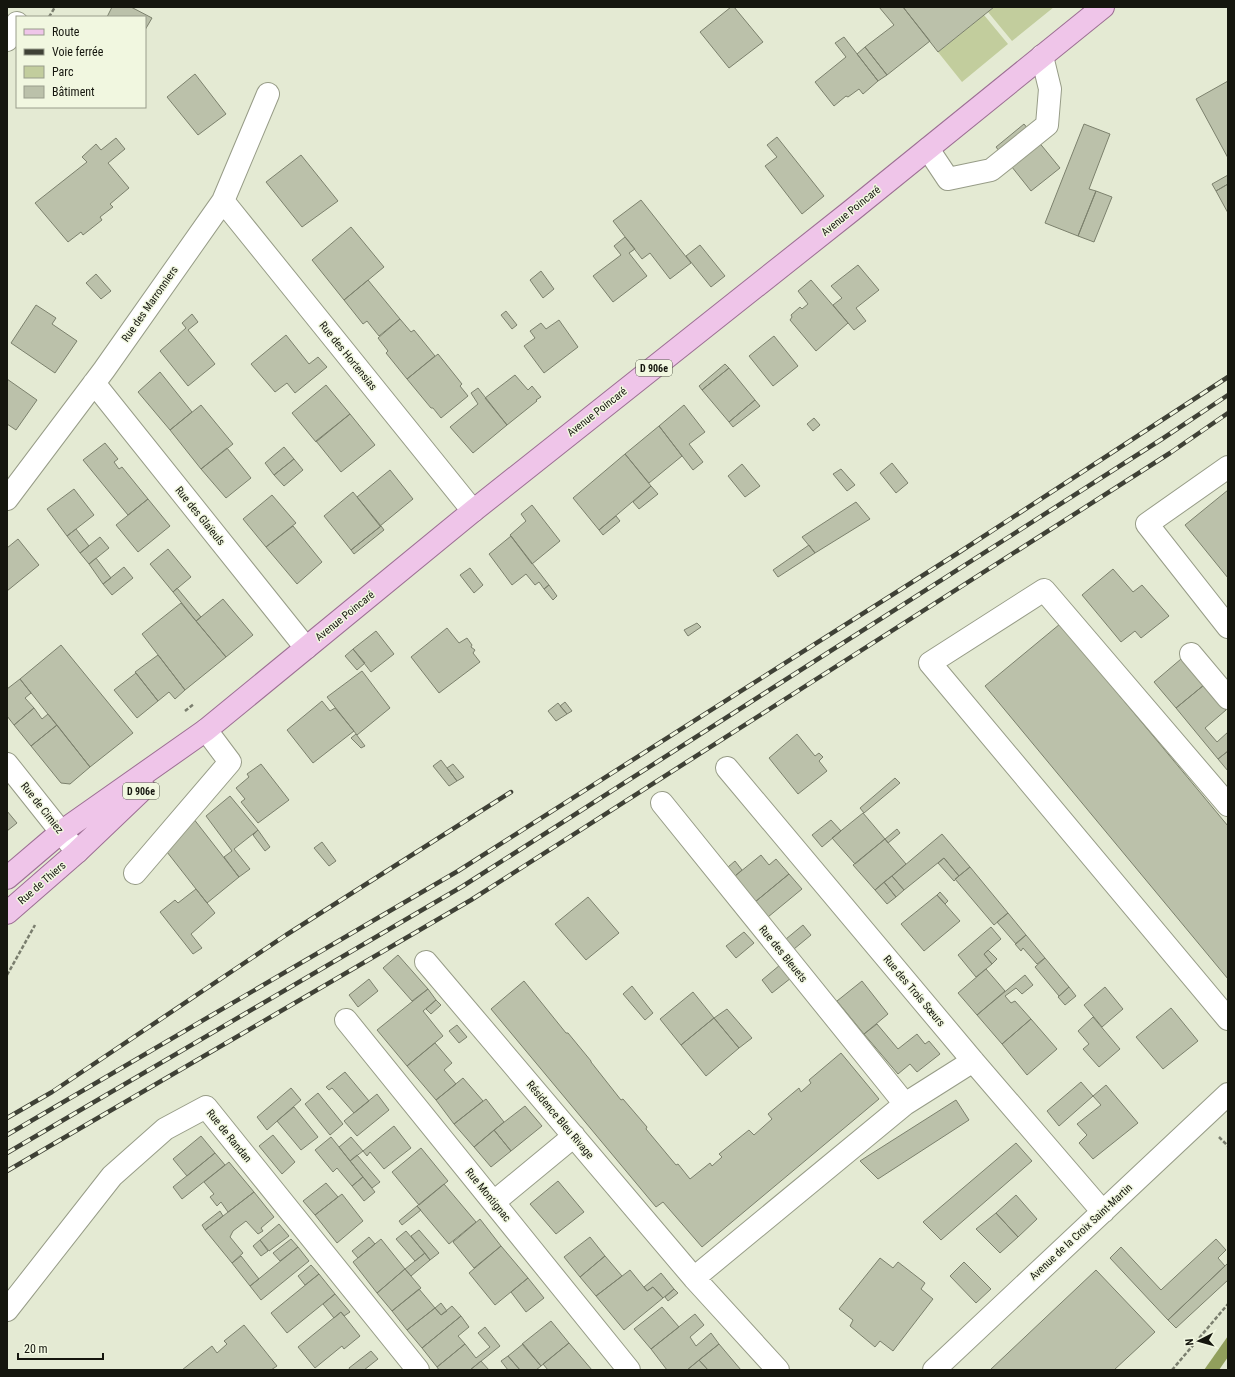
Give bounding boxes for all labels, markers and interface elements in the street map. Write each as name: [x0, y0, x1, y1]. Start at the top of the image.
legend: [16, 16, 146, 108]
text: Route: [52, 25, 80, 39]
text: Voie ferrée: [52, 45, 104, 59]
text: Parc: [52, 65, 74, 79]
text: Bâtiment: [52, 85, 95, 99]
street label: Avenue Poincaré: [819, 183, 883, 239]
street label: Rue des Marronniers: [119, 264, 181, 344]
street label: Rue des Hortensias: [316, 319, 380, 393]
road number: D 906e: [636, 360, 672, 376]
street label: Avenue Poincaré: [564, 385, 630, 439]
street label: Rue des Glaïeuls: [172, 484, 228, 548]
street label: Avenue Poincaré: [313, 588, 377, 644]
street label: Rue de Cimiez: [18, 780, 66, 836]
road number: D 906e: [123, 783, 159, 799]
street label: Rue de Thiers: [16, 859, 68, 907]
street label: Rue des Bleuets: [756, 923, 810, 985]
street label: Rue des Trois Sœurs: [880, 953, 948, 1029]
street label: Résidence Bleu Rivage: [524, 1078, 596, 1162]
street label: Rue de Randan: [204, 1107, 254, 1165]
street label: Rue Montignac: [463, 1166, 513, 1224]
street label: Avenue de la Croix Saint-Martin: [1027, 1181, 1135, 1283]
north arrow: [1179, 1321, 1219, 1361]
scale bar: [18, 1335, 103, 1361]
text: N: [1183, 1338, 1196, 1346]
text: 20 m: [24, 1342, 48, 1356]

